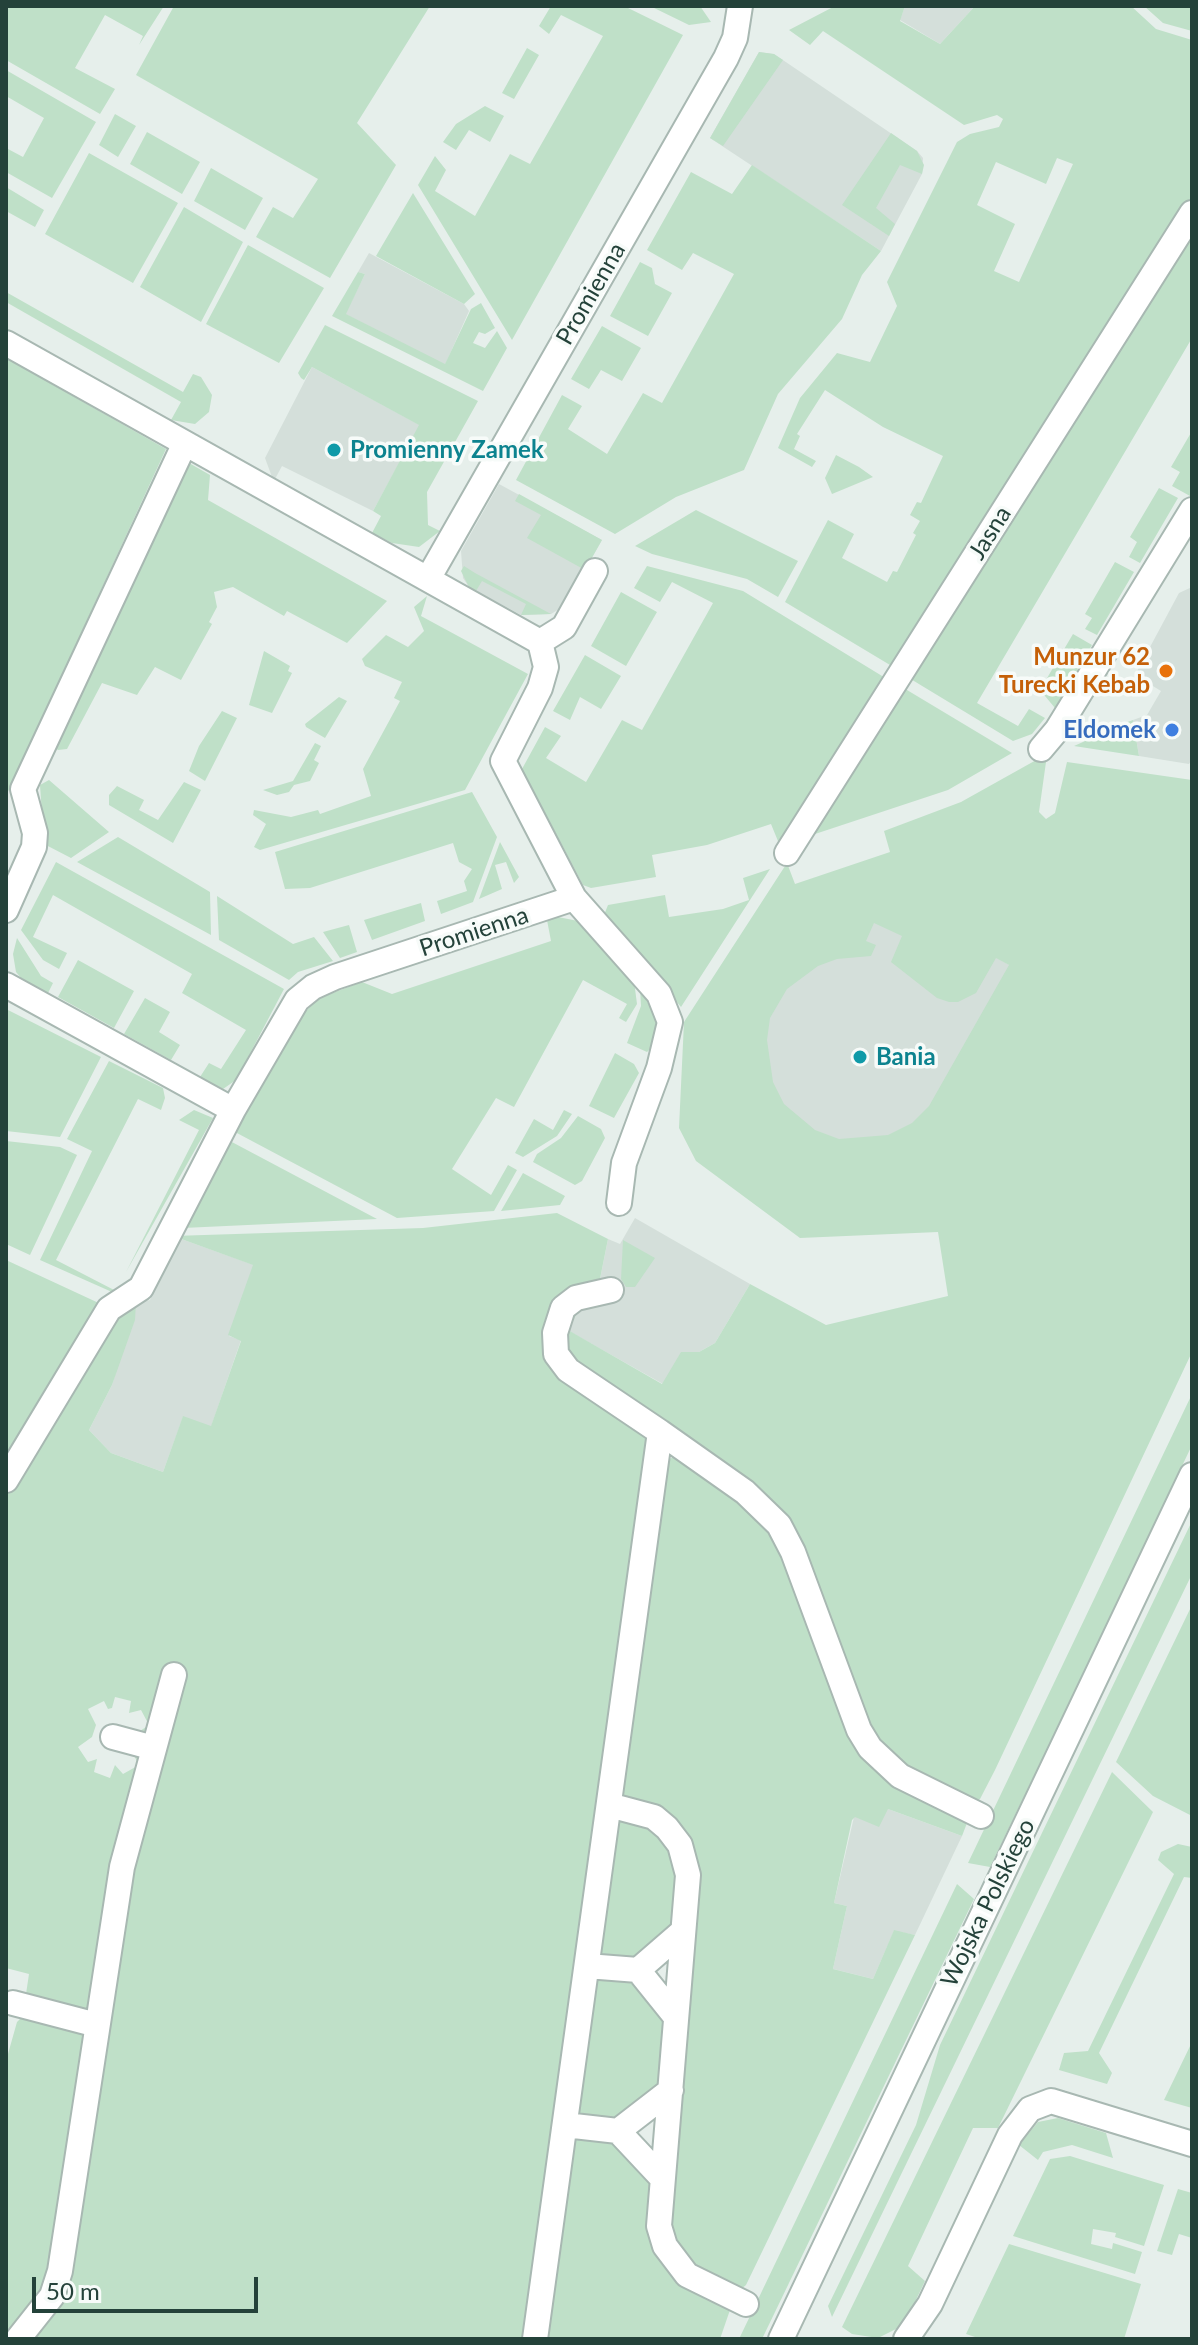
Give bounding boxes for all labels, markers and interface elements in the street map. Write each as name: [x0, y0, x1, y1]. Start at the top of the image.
street label: Promienna: [550, 238, 632, 350]
place label: Promienny Zamek: [350, 436, 544, 464]
marker: Promienny Zamek: [325, 441, 343, 459]
street label: Jasna: [963, 501, 1017, 565]
place label: Munzur 62 Turecki Kebab: [999, 643, 1150, 699]
marker: Munzur 62 Turecki Kebab: [1157, 662, 1175, 680]
place label: Eldomek: [1063, 716, 1156, 744]
marker: Eldomek: [1163, 721, 1181, 739]
street label: Promienna: [416, 901, 532, 963]
place label: Bania: [876, 1043, 936, 1071]
marker: Bania: [851, 1048, 869, 1066]
street label: Wojska Polskiego: [935, 1814, 1041, 1992]
scale bar: [36, 2261, 262, 2311]
text: 50 m: [46, 2276, 100, 2305]

